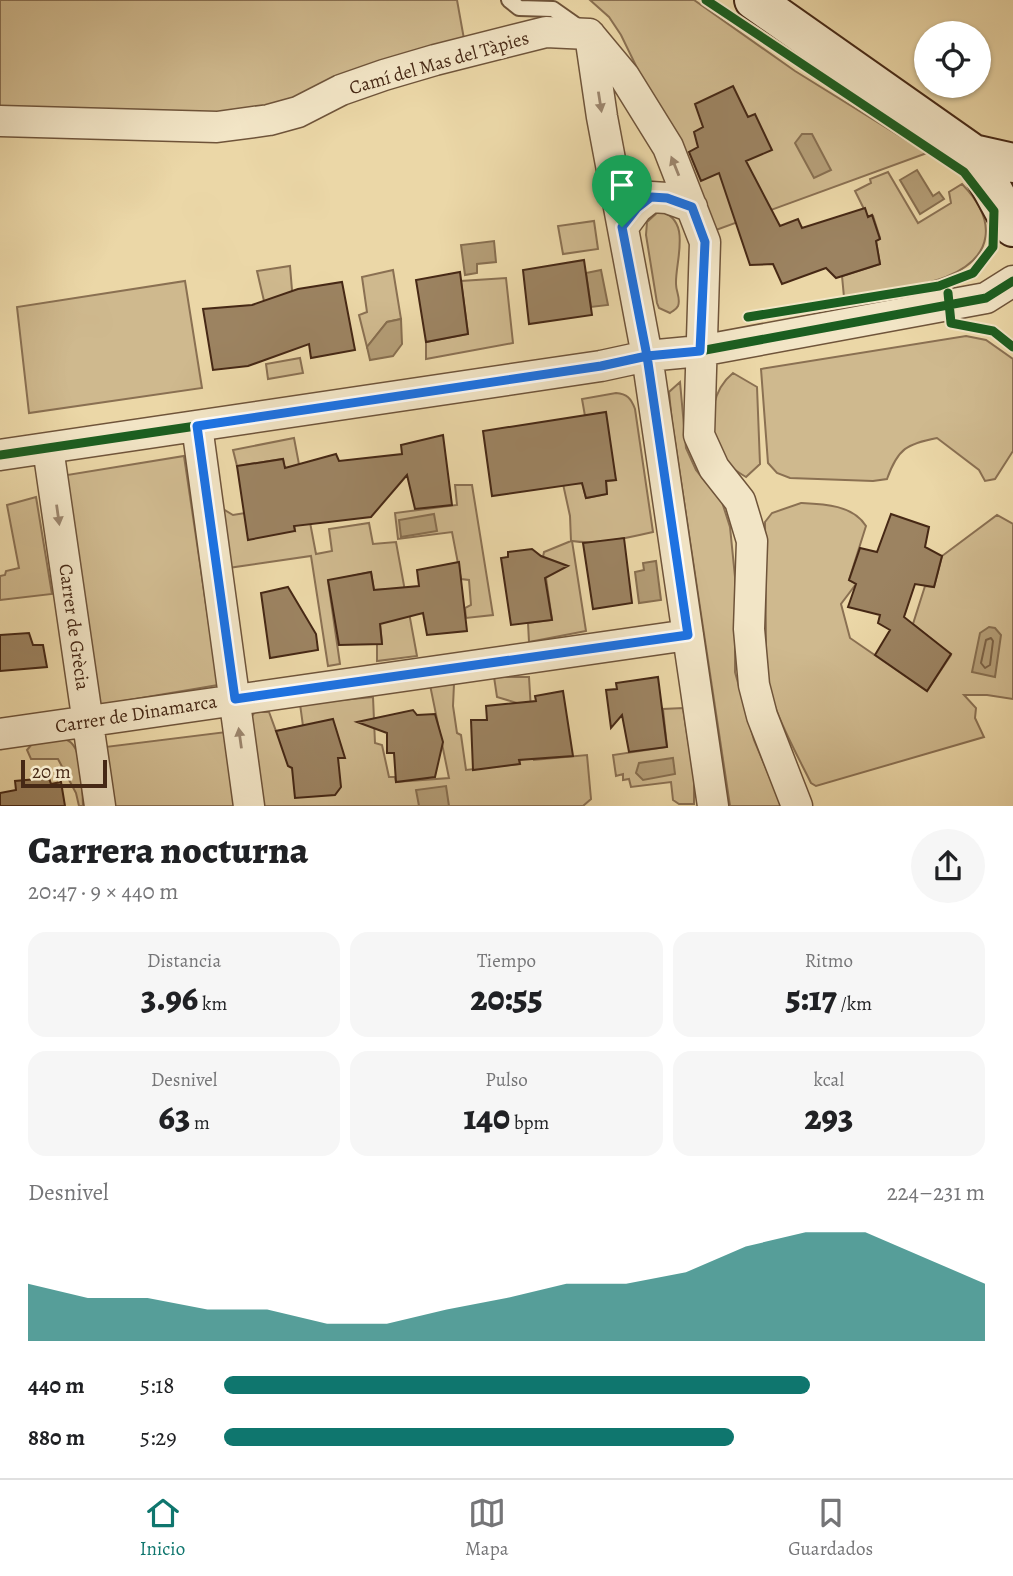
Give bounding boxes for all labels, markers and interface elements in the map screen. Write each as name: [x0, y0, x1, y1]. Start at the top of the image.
map controls: [914, 21, 991, 98]
button: locate: [914, 21, 991, 98]
street label: Camí del Mas del Tàpies: [346, 25, 532, 101]
one-way arrow: [594, 91, 605, 113]
pin: [592, 155, 652, 227]
one-way arrow: [670, 156, 681, 177]
icon: arrive: [603, 166, 641, 204]
one-way arrow: [52, 504, 63, 526]
street label: Carrer de Grècia: [52, 562, 96, 692]
street label: Carrer de Dinamarca: [53, 688, 219, 740]
one-way arrow: [235, 727, 246, 749]
scale bar: [21, 757, 107, 789]
text: 20 m: [32, 759, 71, 785]
text: Carrera nocturna: [28, 824, 309, 876]
button: share: [911, 829, 985, 903]
text: 20:47 · 9 × 440 m: [28, 876, 178, 907]
text: Distancia: [147, 948, 221, 974]
text: Tiempo: [477, 948, 536, 974]
text: Ritmo: [805, 948, 853, 974]
text: 3.96: [141, 974, 198, 1022]
text: 20:55: [470, 974, 543, 1022]
text: 5:17: [786, 974, 837, 1022]
text: km: [198, 991, 227, 1017]
text: /km: [837, 991, 872, 1017]
text: Desnivel: [151, 1067, 217, 1093]
text: Pulso: [485, 1067, 528, 1093]
text: kcal: [814, 1067, 844, 1093]
text: 63: [158, 1093, 190, 1141]
text: 140: [464, 1093, 510, 1141]
text: 293: [804, 1093, 853, 1141]
text: m: [190, 1110, 210, 1136]
text: bpm: [510, 1110, 549, 1136]
text: Desnivel: [28, 1177, 109, 1208]
text: 224–231 m: [887, 1177, 985, 1208]
text: 440 m: [28, 1370, 84, 1401]
text: 5:18: [140, 1370, 174, 1401]
text: 880 m: [28, 1422, 85, 1453]
text: 5:29: [140, 1422, 177, 1453]
tab: Inicio: [140, 1494, 185, 1562]
tab: Mapa: [465, 1494, 509, 1562]
tab: Guardados: [788, 1494, 873, 1562]

